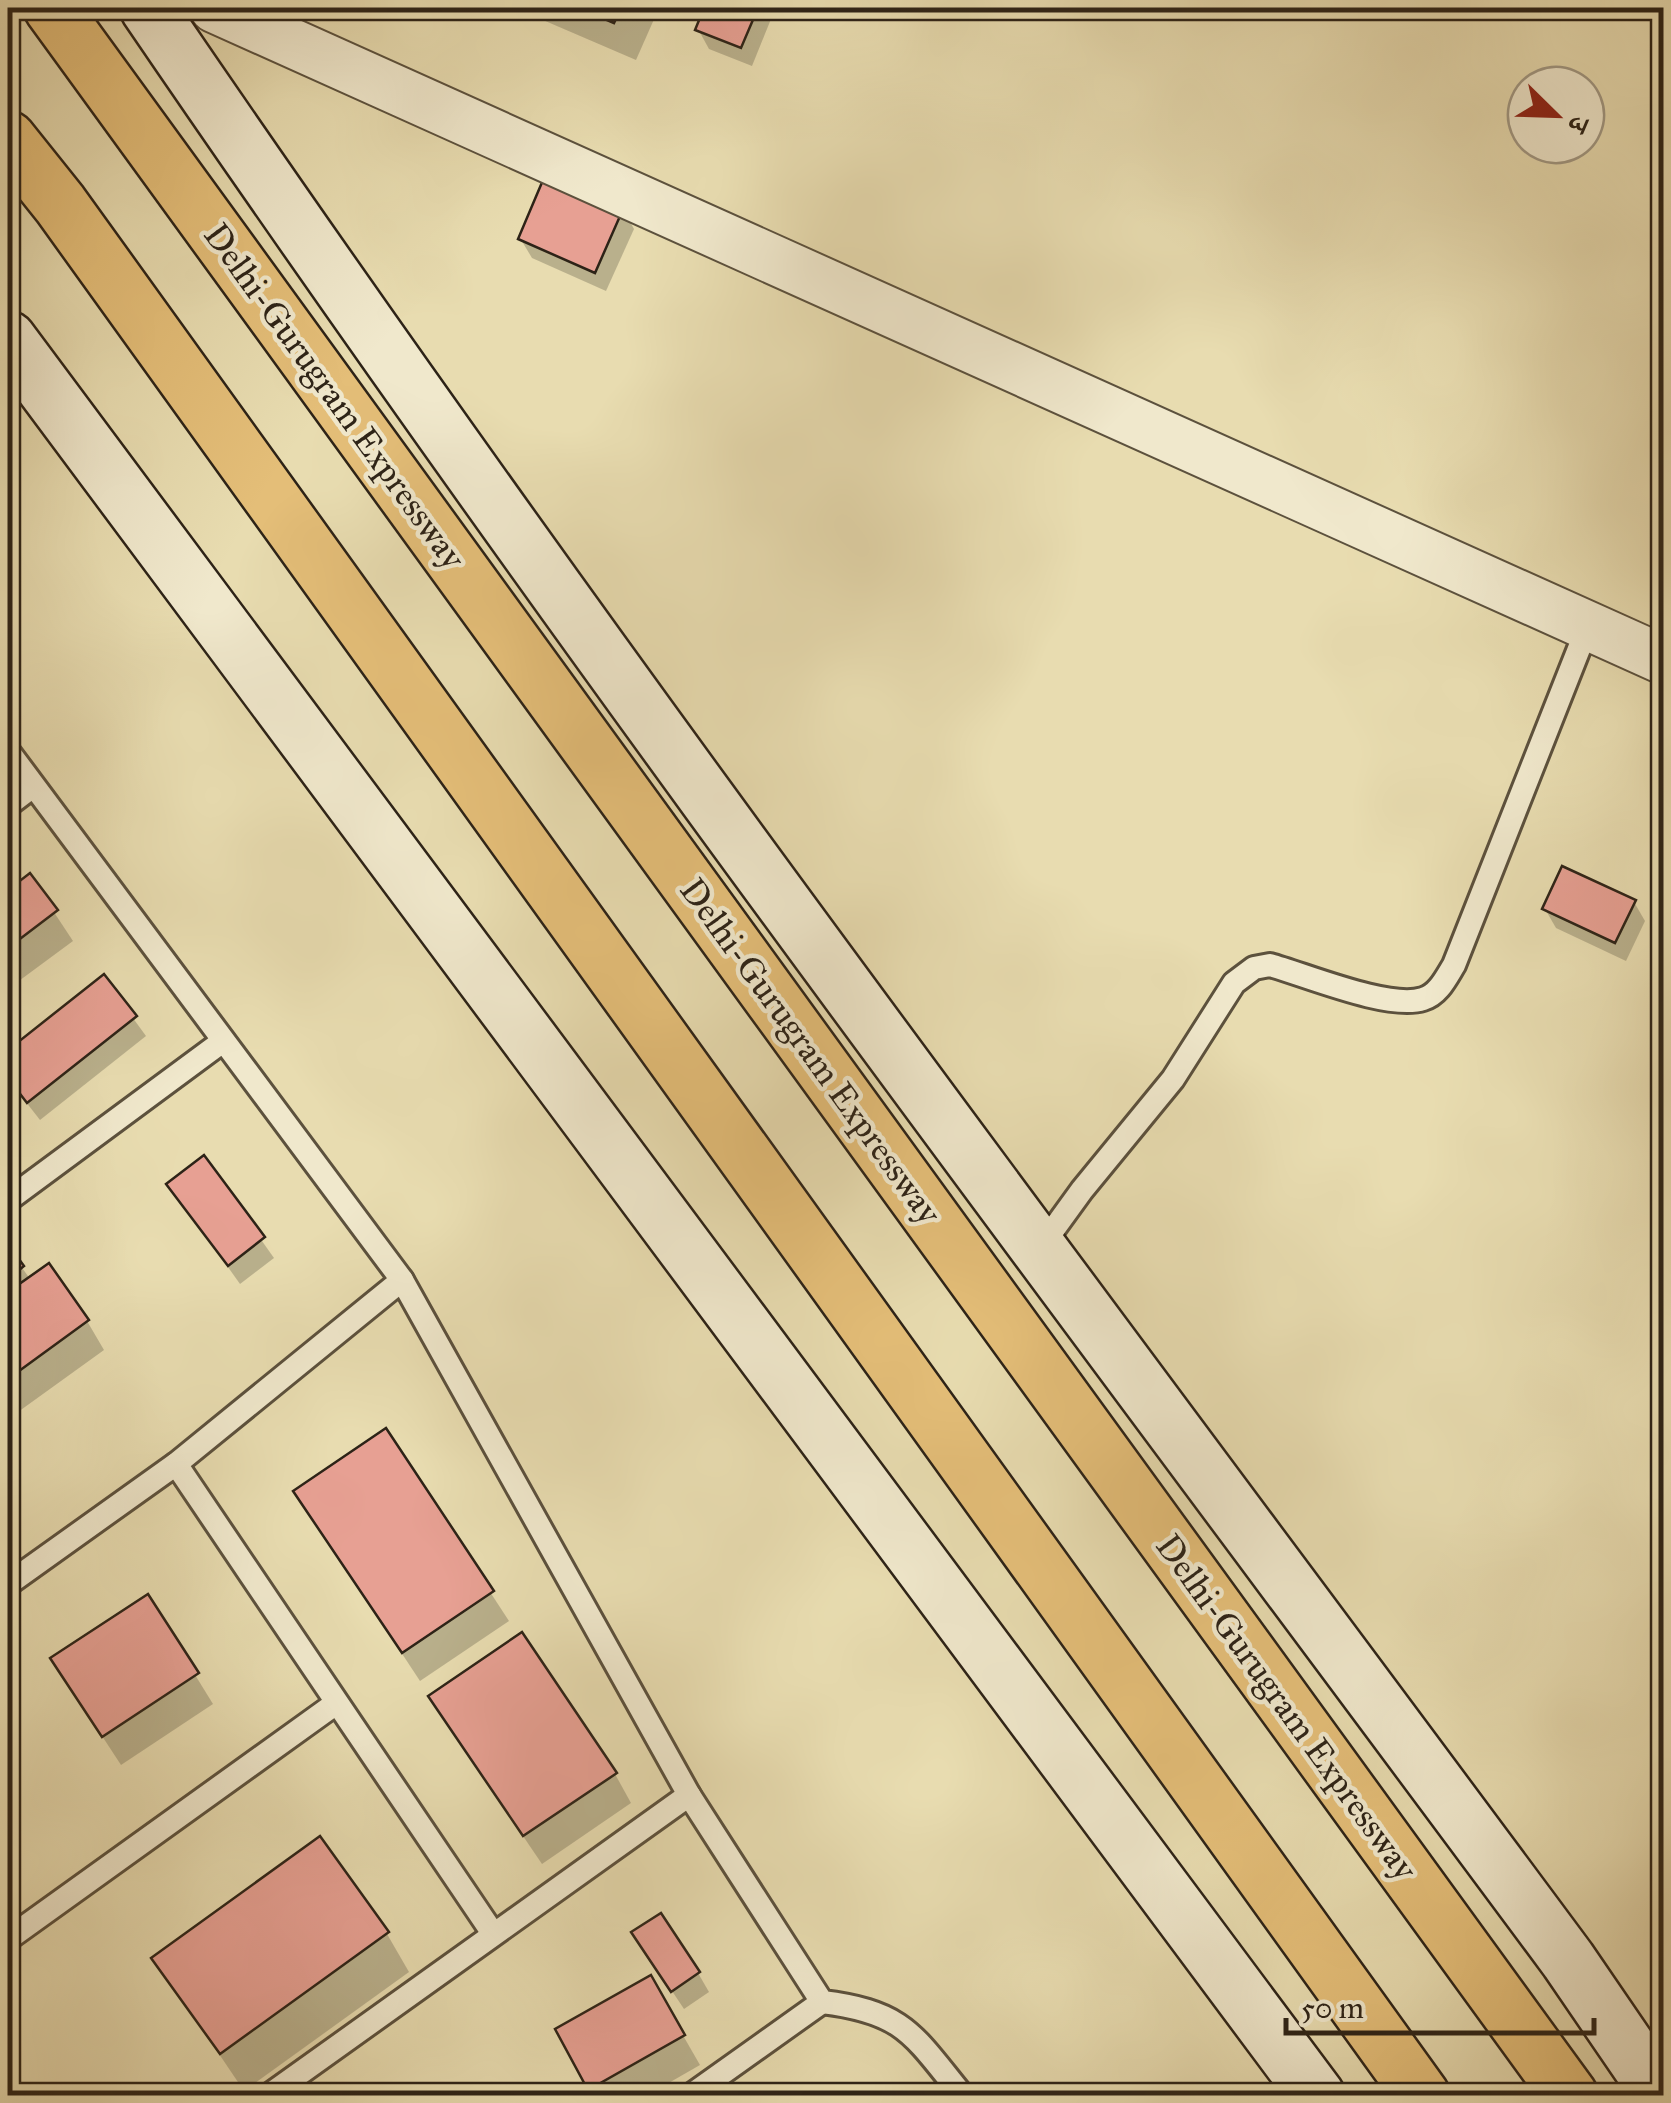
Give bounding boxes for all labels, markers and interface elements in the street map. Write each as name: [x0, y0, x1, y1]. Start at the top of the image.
north arrow: [1506, 65, 1606, 165]
text: उ: [1559, 109, 1598, 140]
street label: Delhi-Gurugram Expressway: [195, 215, 475, 578]
street label: Delhi-Gurugram Expressway: [671, 870, 951, 1233]
street label: Delhi-Gurugram Expressway: [1147, 1526, 1427, 1889]
scale bar: [1286, 1973, 1594, 2035]
text: 50 m: [1301, 1990, 1364, 2026]

